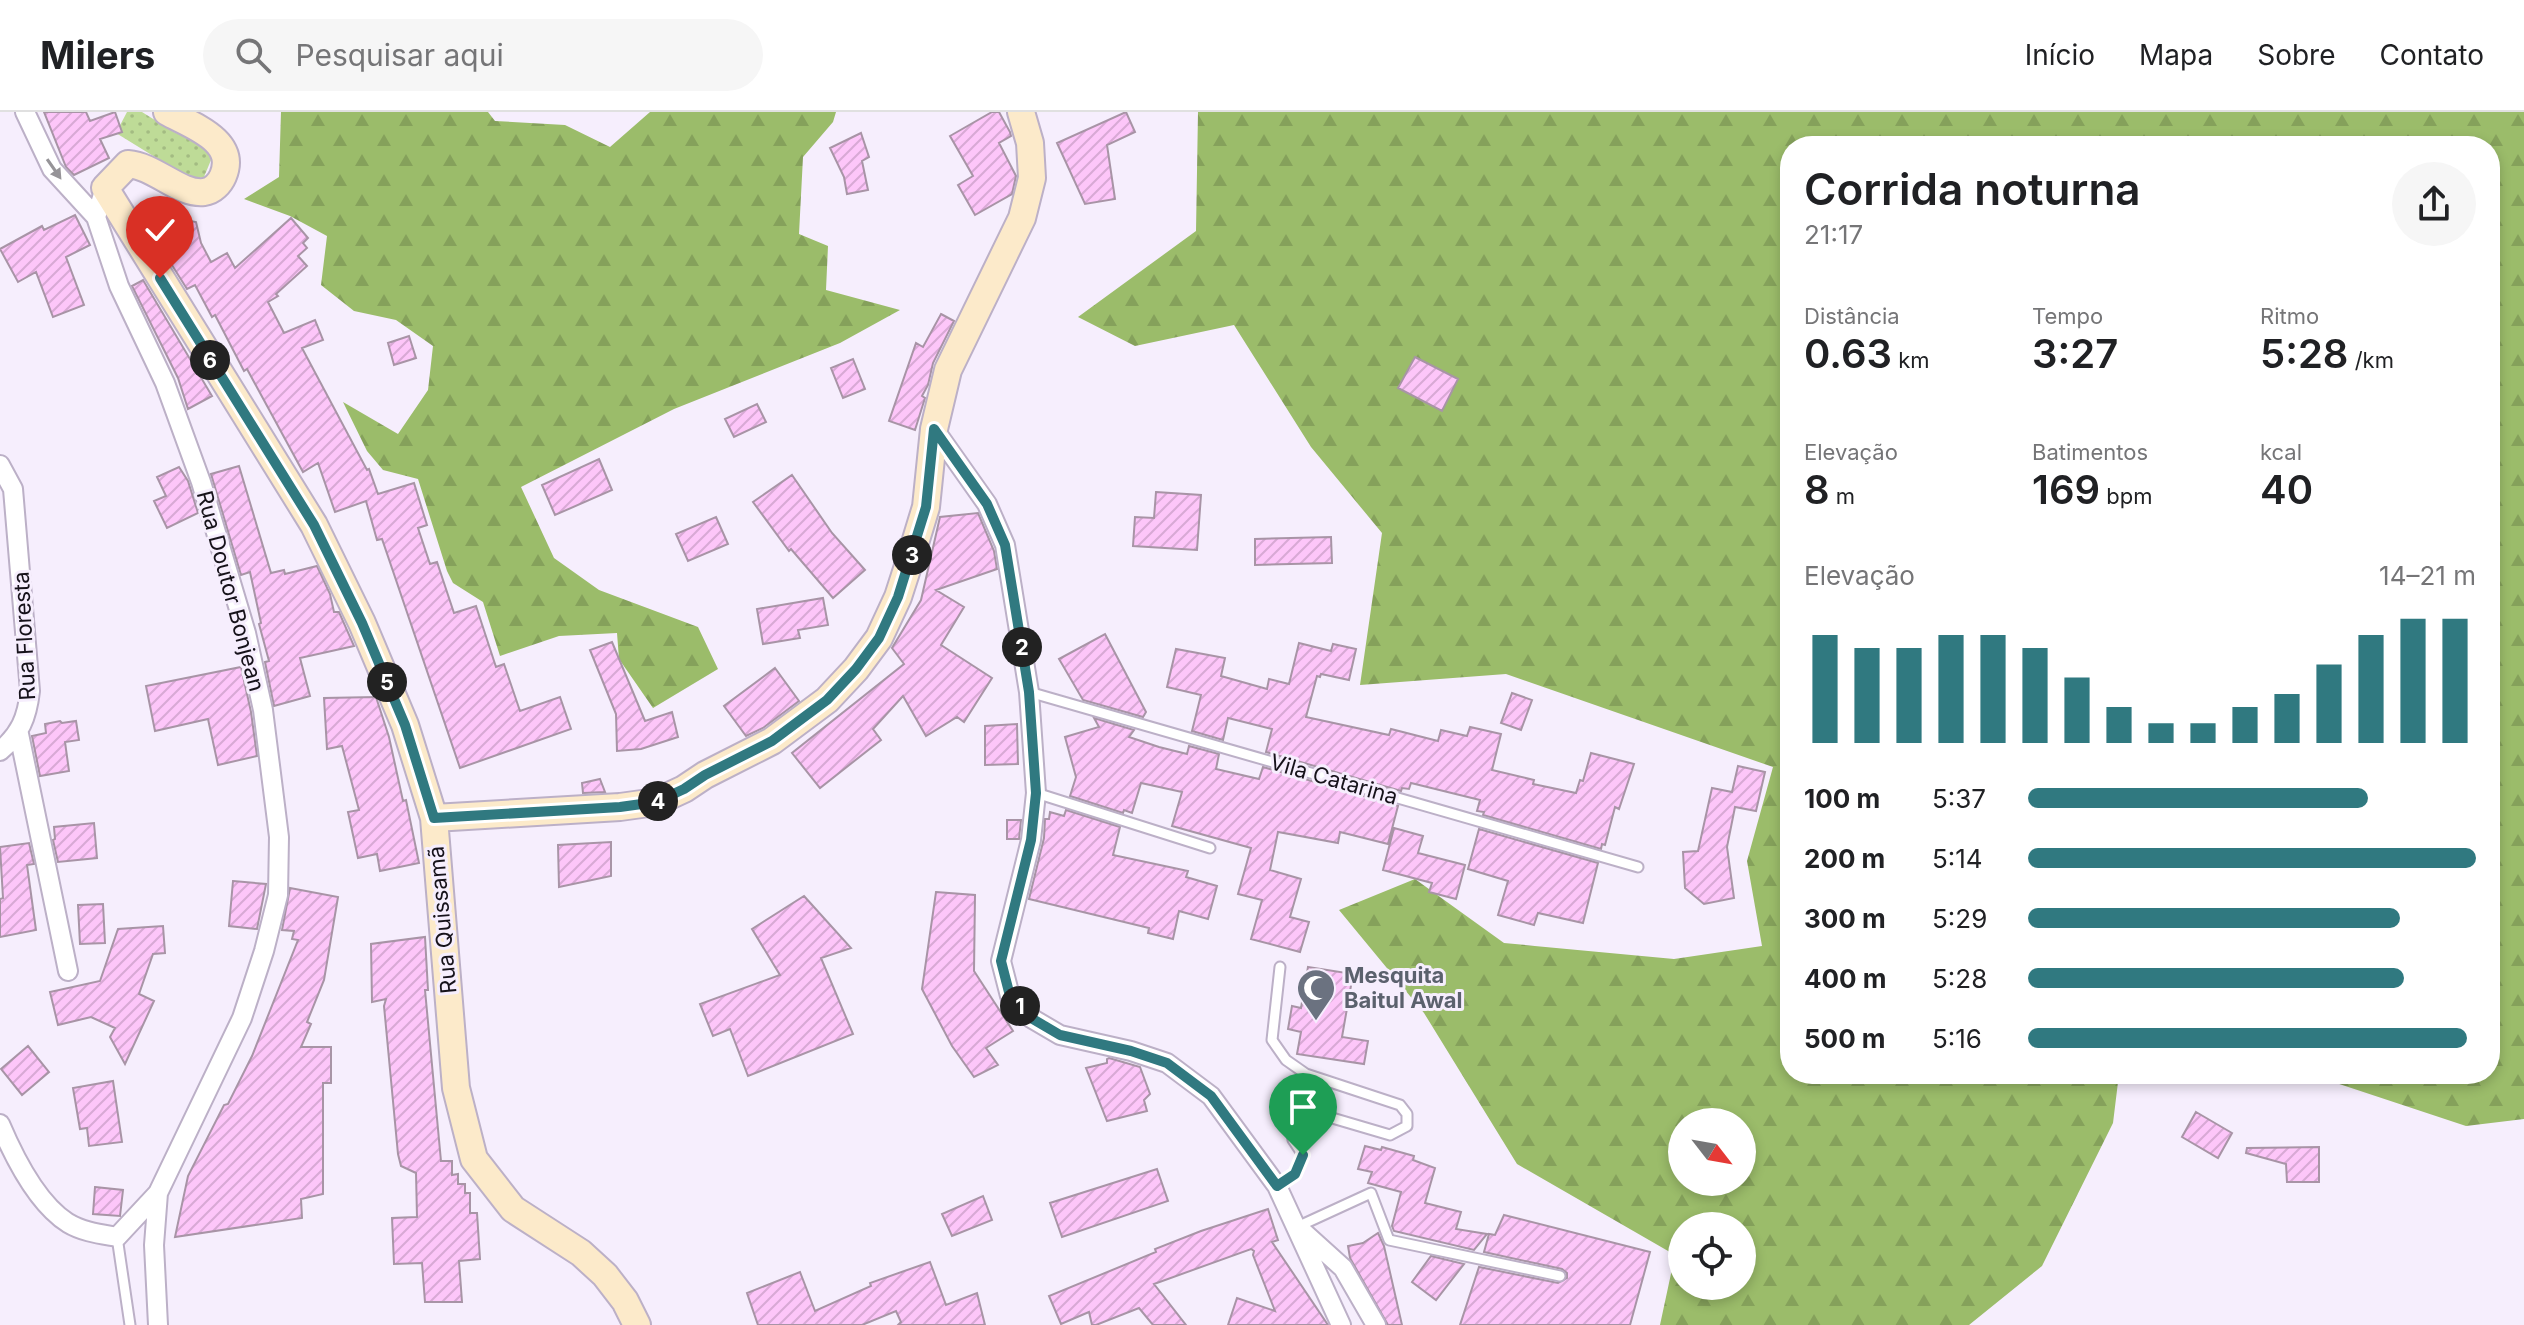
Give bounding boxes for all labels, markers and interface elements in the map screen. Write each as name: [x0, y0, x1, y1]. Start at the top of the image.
search box: [203, 19, 763, 91]
text: Milers: [40, 32, 155, 78]
icon: search: [231, 33, 275, 77]
text: Pesquisar aqui: [295, 37, 504, 73]
text: Início: [2025, 38, 2095, 72]
text: Mapa: [2139, 38, 2213, 72]
text: Sobre: [2257, 38, 2336, 72]
text: Contato: [2380, 38, 2484, 72]
one-way arrow: [46, 158, 61, 179]
text: Corrida noturna: [1804, 162, 2141, 216]
button: share: [2392, 162, 2476, 246]
pin: [126, 196, 194, 278]
icon: check: [138, 208, 182, 252]
text: 21:17: [1804, 219, 1863, 250]
text: Distância: [1804, 303, 1900, 329]
text: Tempo: [2032, 303, 2103, 329]
text: Ritmo: [2260, 303, 2319, 329]
text: 0.63: [1804, 329, 1892, 378]
text: 3:27: [2032, 329, 2118, 378]
text: 5:28: [2260, 329, 2348, 378]
pin: 6: [190, 340, 230, 380]
text: 6: [203, 347, 217, 373]
text: km: [1892, 347, 1930, 373]
text: /km: [2348, 347, 2394, 373]
text: Elevação: [1804, 439, 1898, 465]
text: Batimentos: [2032, 439, 2148, 465]
text: kcal: [2260, 439, 2302, 465]
text: 8: [1804, 465, 1830, 514]
text: 169: [2032, 465, 2100, 514]
text: 40: [2260, 465, 2313, 514]
text: m: [1830, 483, 1855, 509]
text: bpm: [2100, 483, 2153, 509]
street label: Rua Doutor Bonjean: [192, 488, 270, 694]
pin: 3: [892, 535, 932, 575]
text: 3: [905, 542, 919, 568]
text: Elevação: [1804, 560, 1915, 591]
text: 14–21 m: [2379, 560, 2476, 591]
street label: Rua Floresta: [8, 571, 40, 701]
pin: 2: [1002, 627, 1042, 667]
text: 2: [1015, 634, 1029, 660]
pin: 5: [367, 662, 407, 702]
text: 5: [380, 669, 394, 695]
street label: Vila Catarina: [1267, 748, 1401, 810]
pin: 4: [638, 781, 678, 821]
text: 100 m: [1804, 783, 1880, 814]
text: 5:37: [1932, 783, 1986, 814]
text: 4: [651, 788, 665, 814]
text: 200 m: [1804, 843, 1885, 874]
text: 5:14: [1932, 843, 1983, 874]
street label: Rua Quissamã: [423, 845, 461, 995]
text: 300 m: [1804, 903, 1886, 934]
text: 5:29: [1932, 903, 1987, 934]
place label: Mesquita Baitul Awal: [1344, 962, 1463, 1013]
text: 400 m: [1804, 963, 1887, 994]
text: 5:28: [1932, 963, 1987, 994]
mosque icon: Mesquita Baitul Awal: [1295, 967, 1337, 1022]
pin: 1: [1000, 986, 1040, 1026]
text: 1: [1015, 993, 1025, 1019]
text: 500 m: [1804, 1023, 1886, 1054]
text: 5:16: [1932, 1023, 1982, 1054]
pin: [1269, 1073, 1337, 1155]
icon: arrive: [1281, 1085, 1325, 1129]
north arrow: [1668, 1108, 1756, 1196]
map controls: [1668, 1108, 1756, 1300]
button: locate: [1668, 1212, 1756, 1300]

